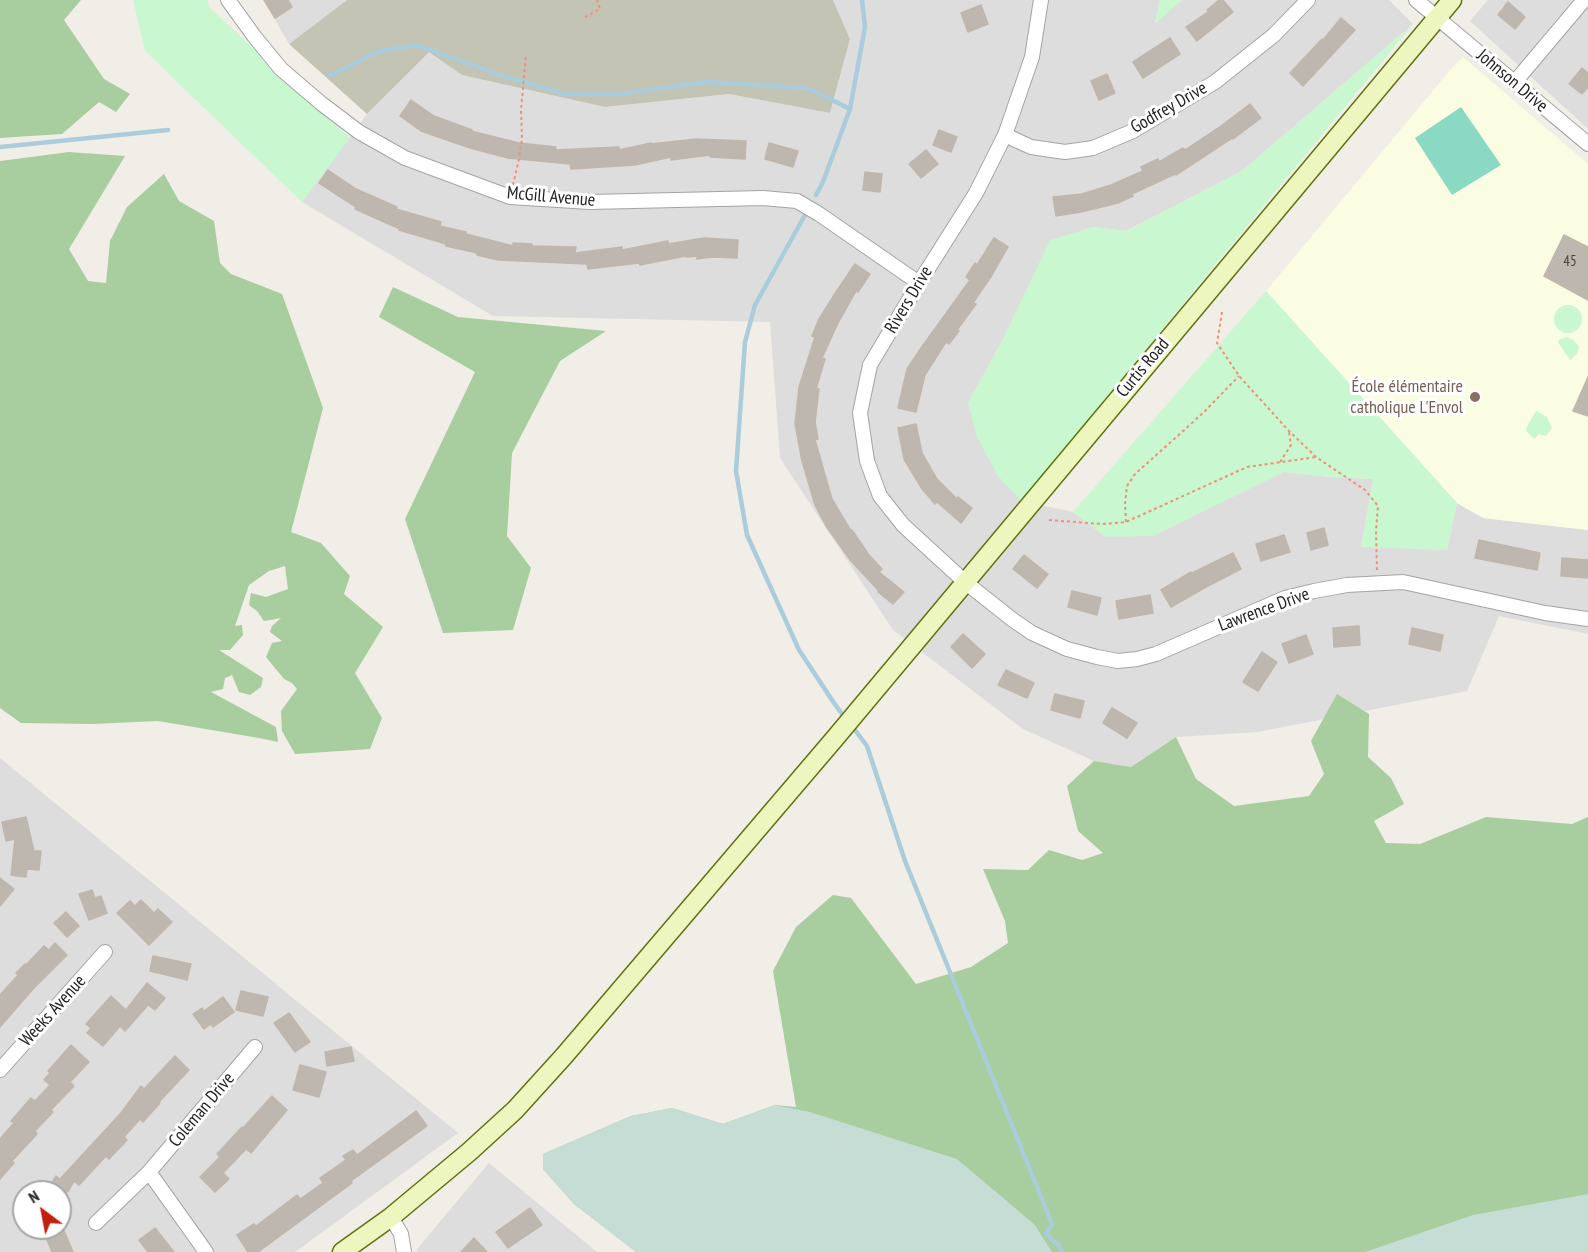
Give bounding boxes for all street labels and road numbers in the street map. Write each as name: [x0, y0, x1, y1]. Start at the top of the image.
street label: Johnson Drive: [1472, 45, 1552, 117]
street label: Godfrey Drive: [1127, 78, 1211, 138]
street label: McGill Avenue: [506, 182, 596, 212]
street label: Rivers Drive: [881, 263, 937, 337]
street label: Curtis Road: [1112, 334, 1174, 402]
street label: Lawrence Drive: [1215, 584, 1313, 636]
street label: Weeks Avenue: [15, 971, 91, 1051]
street label: Coleman Drive: [165, 1068, 239, 1152]

